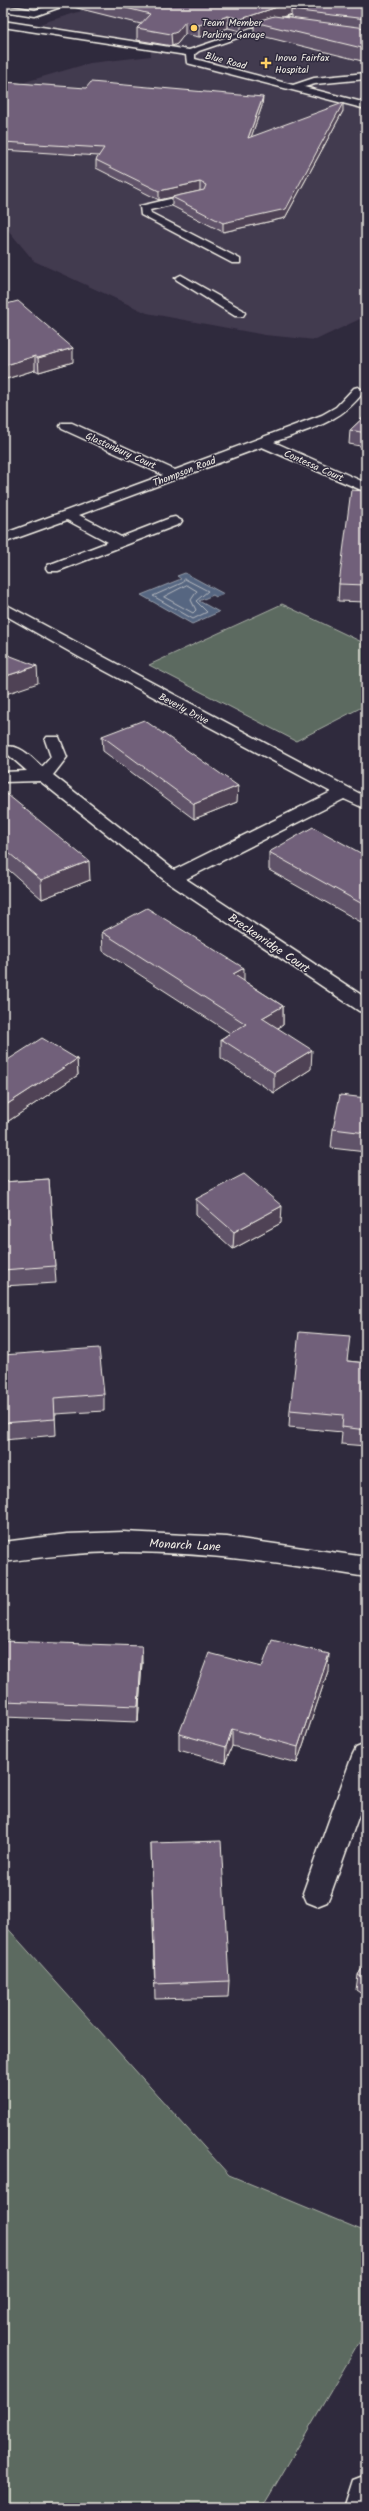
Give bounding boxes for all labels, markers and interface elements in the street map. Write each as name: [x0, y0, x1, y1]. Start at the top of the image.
place label: Team Member Parking Garage: [202, 15, 265, 43]
marker: Team Member Parking Garage: [189, 23, 199, 33]
street label: Blue Road: [203, 48, 249, 74]
place label: Inova Fairfax Hospital: [275, 50, 330, 78]
marker: Inova Fairfax Hospital: [260, 57, 272, 69]
street label: Glastonbury Court: [83, 428, 159, 474]
street label: Contessa Court: [281, 446, 346, 486]
street label: Thompson Road: [151, 452, 219, 491]
street label: Beverly Drive: [156, 689, 212, 729]
street label: Breckenridge Court: [224, 909, 314, 978]
street label: Monarch Lane: [149, 1534, 222, 1557]

